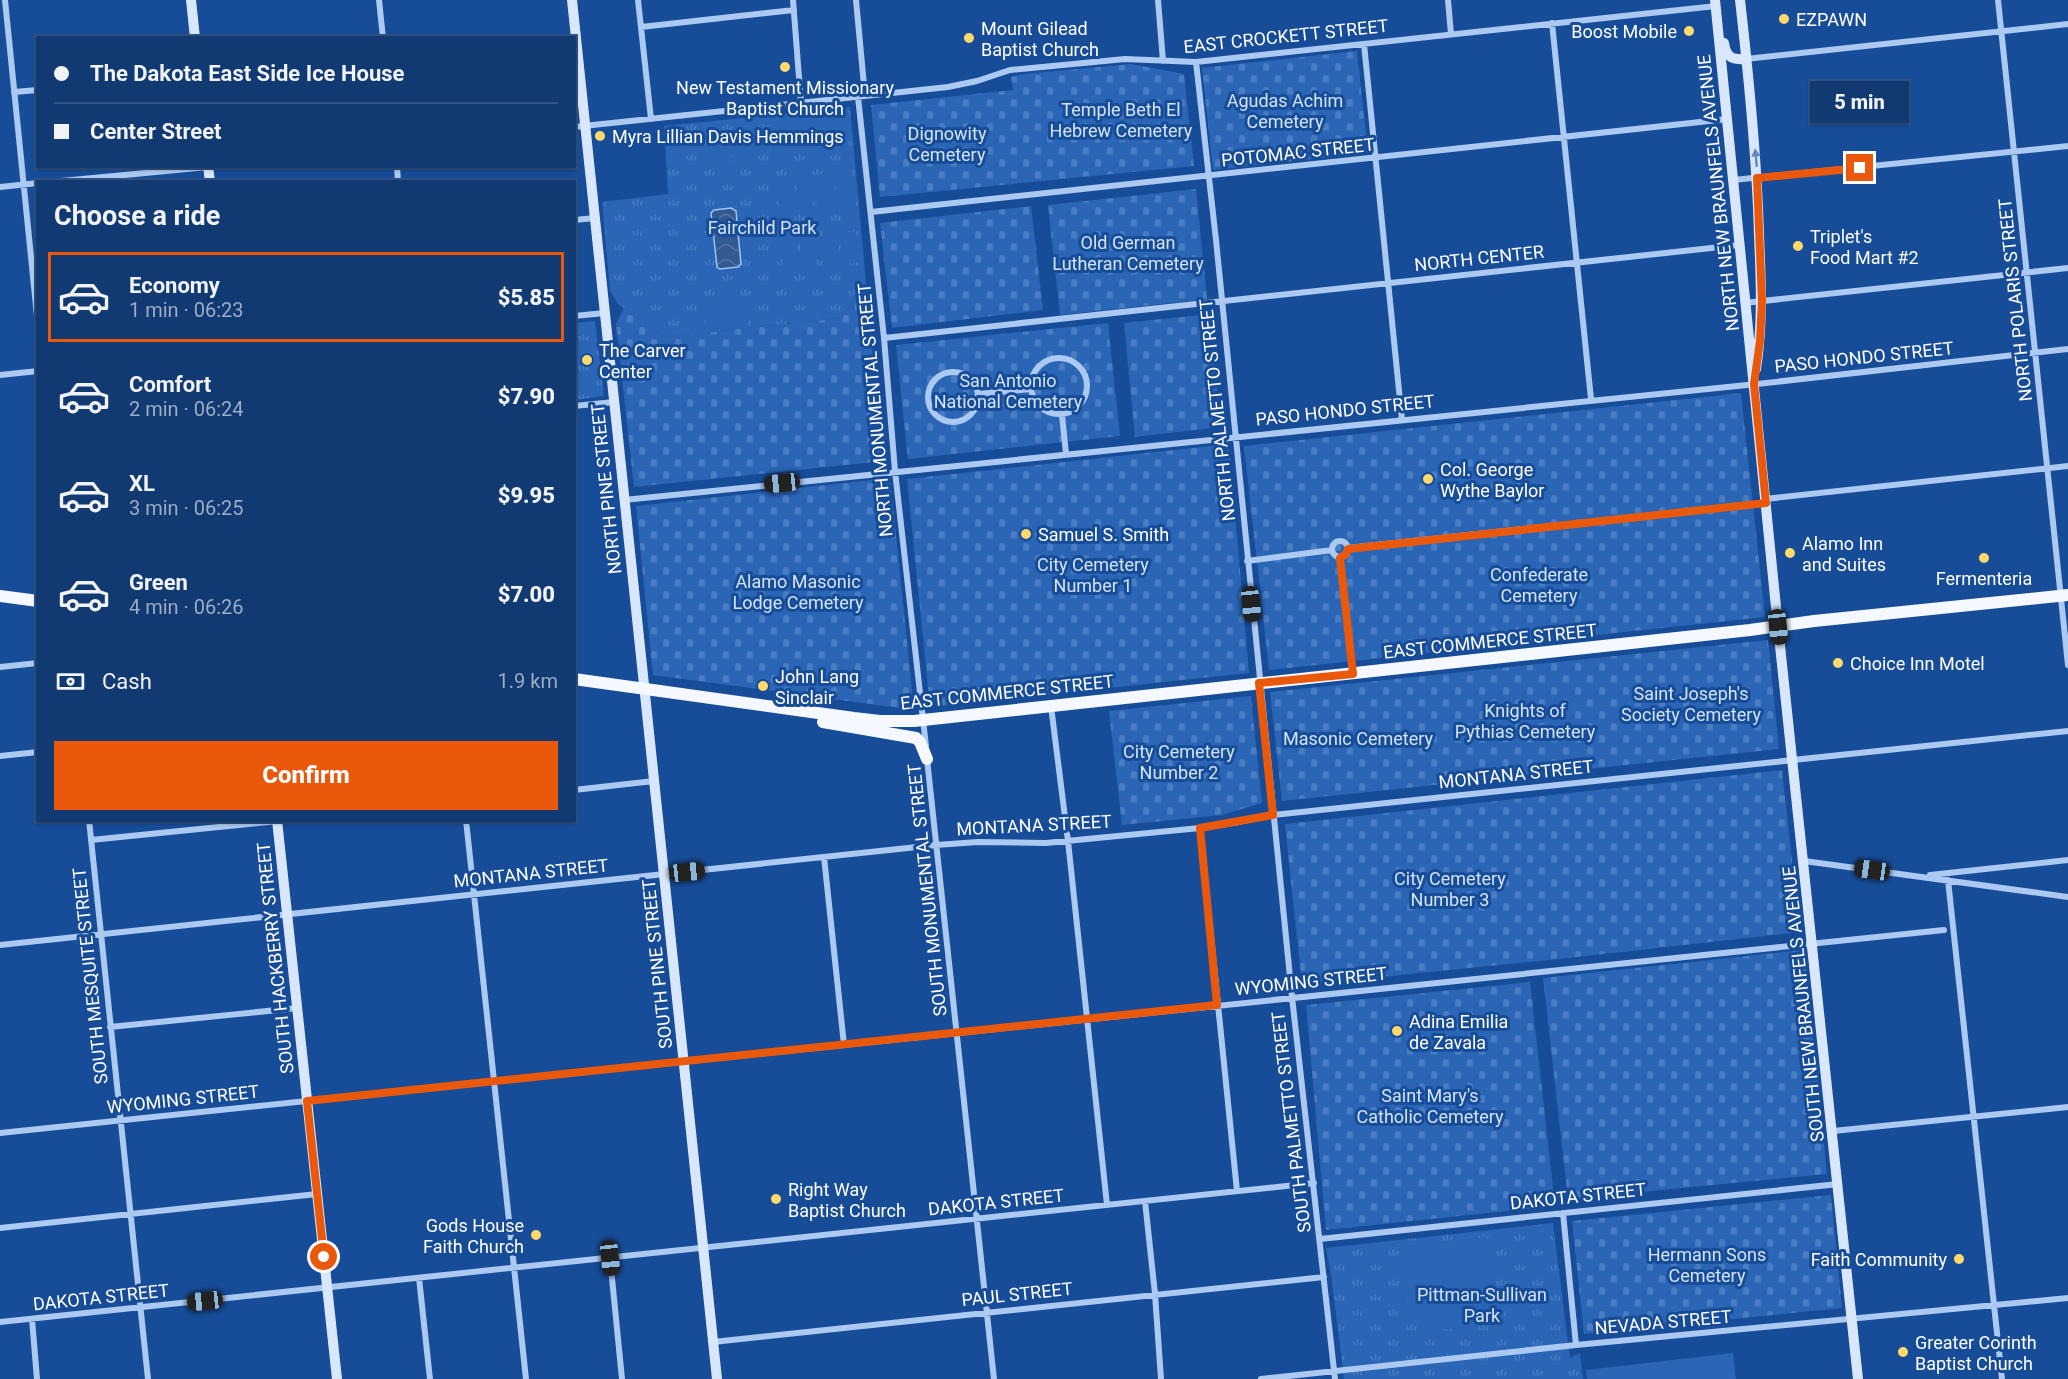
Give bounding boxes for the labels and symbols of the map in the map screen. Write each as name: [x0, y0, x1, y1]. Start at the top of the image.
place label: EZPAWN: [1796, 9, 1867, 30]
marker: EZPAWN: [1777, 12, 1791, 26]
street label: EAST CROCKETT STREET: [1183, 15, 1390, 57]
place label: Mount Gilead Baptist Church: [981, 18, 1099, 60]
place label: Boost Mobile: [1571, 21, 1677, 42]
marker: Boost Mobile: [1682, 24, 1696, 38]
marker: Mount Gilead Baptist Church: [962, 31, 976, 45]
street label: NORTH NEW BRAUNFELS AVENUE: [1693, 54, 1743, 332]
marker: New Testament Missionary Baptist Church: [778, 60, 792, 74]
place label: New Testament Missionary Baptist Church: [676, 77, 894, 119]
callout: 5 min: [1810, 81, 1910, 123]
park label: Agudas Achim Cemetery: [1227, 90, 1343, 132]
park label: Temple Beth El Hebrew Cemetery: [1050, 99, 1193, 141]
park label: Dignowity Cemetery: [908, 123, 987, 165]
place label: Myra Lillian Davis Hemmings: [612, 126, 844, 147]
marker: Myra Lillian Davis Hemmings: [593, 129, 607, 143]
street label: POTOMAC STREET: [1220, 133, 1376, 170]
one-way arrow: [1751, 148, 1761, 167]
route end: [1846, 154, 1873, 181]
street label: NORTH POLARIS STREET: [1994, 197, 2036, 403]
park label: Fairchild Park: [708, 217, 817, 238]
place label: Triplet's Food Mart #2: [1810, 226, 1919, 268]
park label: Old German Lutheran Cemetery: [1052, 232, 1204, 274]
marker: Triplet's Food Mart #2: [1791, 239, 1805, 253]
street label: NORTH CENTER: [1413, 241, 1545, 275]
street label: NORTH MONUMENTAL STREET: [853, 282, 897, 538]
street label: NORTH PALMETTO STREET: [1195, 298, 1239, 522]
street label: PASO HONDO STREET: [1773, 337, 1955, 377]
place label: The Carver Center: [599, 340, 686, 382]
marker: The Carver Center: [580, 353, 594, 367]
park label: San Antonio National Cemetery: [934, 370, 1083, 412]
street label: PASO HONDO STREET: [1254, 390, 1436, 430]
street label: NORTH PINE STREET: [587, 402, 625, 575]
place label: Col. George Wythe Baylor: [1440, 459, 1544, 501]
car: [763, 472, 801, 494]
marker: Col. George Wythe Baylor: [1421, 472, 1435, 486]
place label: Samuel S. Smith: [1038, 524, 1169, 545]
marker: Samuel S. Smith: [1019, 527, 1033, 541]
place label: Alamo Inn and Suites: [1802, 533, 1886, 575]
marker: Alamo Inn and Suites: [1783, 546, 1797, 560]
marker: Fermenteria: [1977, 551, 1991, 565]
park label: City Cemetery Number 1: [1037, 554, 1149, 596]
park label: Confederate Cemetery: [1490, 564, 1588, 606]
place label: Fermenteria: [1936, 568, 2032, 589]
park label: Alamo Masonic Lodge Cemetery: [732, 571, 864, 613]
car: [1240, 585, 1262, 623]
car: [1767, 608, 1789, 646]
street label: EAST COMMERCE STREET: [1382, 619, 1598, 663]
place label: Choice Inn Motel: [1850, 653, 1985, 674]
marker: Choice Inn Motel: [1831, 656, 1845, 670]
place label: John Lang Sinclair: [775, 666, 859, 708]
street label: EAST COMMERCE STREET: [899, 670, 1115, 714]
marker: John Lang Sinclair: [756, 679, 770, 693]
park label: Saint Joseph's Society Cemetery: [1621, 683, 1761, 725]
park label: Knights of Pythias Cemetery: [1455, 700, 1596, 742]
park label: Masonic Cemetery: [1283, 728, 1434, 749]
park label: City Cemetery Number 2: [1123, 741, 1235, 783]
street label: MONTANA STREET: [1438, 755, 1595, 793]
street label: SOUTH MONUMENTAL STREET: [903, 762, 951, 1017]
street label: MONTANA STREET: [956, 810, 1112, 840]
street label: SOUTH HACKBERRY STREET: [252, 841, 298, 1075]
street label: MONTANA STREET: [453, 854, 610, 892]
car: [1853, 859, 1891, 881]
car: [668, 861, 706, 883]
street label: SOUTH NEW BRAUNFELS AVENUE: [1778, 865, 1828, 1143]
street label: SOUTH MESQUITE STREET: [68, 867, 112, 1085]
park label: City Cemetery Number 3: [1394, 868, 1506, 910]
street label: SOUTH PINE STREET: [638, 878, 676, 1050]
street label: WYOMING STREET: [1234, 963, 1388, 999]
street label: SOUTH PALMETTO STREET: [1267, 1010, 1315, 1234]
place label: Adina Emilia de Zavala: [1409, 1011, 1508, 1053]
marker: Adina Emilia de Zavala: [1390, 1024, 1404, 1038]
street label: WYOMING STREET: [106, 1081, 260, 1117]
park label: Saint Mary's Catholic Cemetery: [1356, 1085, 1504, 1127]
street label: DAKOTA STREET: [1509, 1178, 1647, 1214]
place label: Right Way Baptist Church: [788, 1179, 906, 1221]
street label: DAKOTA STREET: [927, 1184, 1065, 1220]
marker: Right Way Baptist Church: [769, 1192, 783, 1206]
place label: Gods House Faith Church: [423, 1215, 524, 1257]
marker: Gods House Faith Church: [529, 1228, 543, 1242]
car: [599, 1239, 621, 1277]
route start: [310, 1243, 337, 1270]
park label: Hermann Sons Cemetery: [1648, 1244, 1766, 1286]
place label: Faith Community: [1811, 1249, 1947, 1270]
marker: Faith Community: [1952, 1252, 1966, 1266]
street label: PAUL STREET: [960, 1278, 1074, 1310]
street label: DAKOTA STREET: [32, 1279, 170, 1315]
park label: Pittman-Sullivan Park: [1417, 1284, 1547, 1326]
car: [186, 1290, 224, 1312]
street label: NEVADA STREET: [1594, 1306, 1733, 1338]
place label: Greater Corinth Baptist Church: [1915, 1332, 2037, 1374]
marker: Greater Corinth Baptist Church: [1896, 1345, 1910, 1359]

